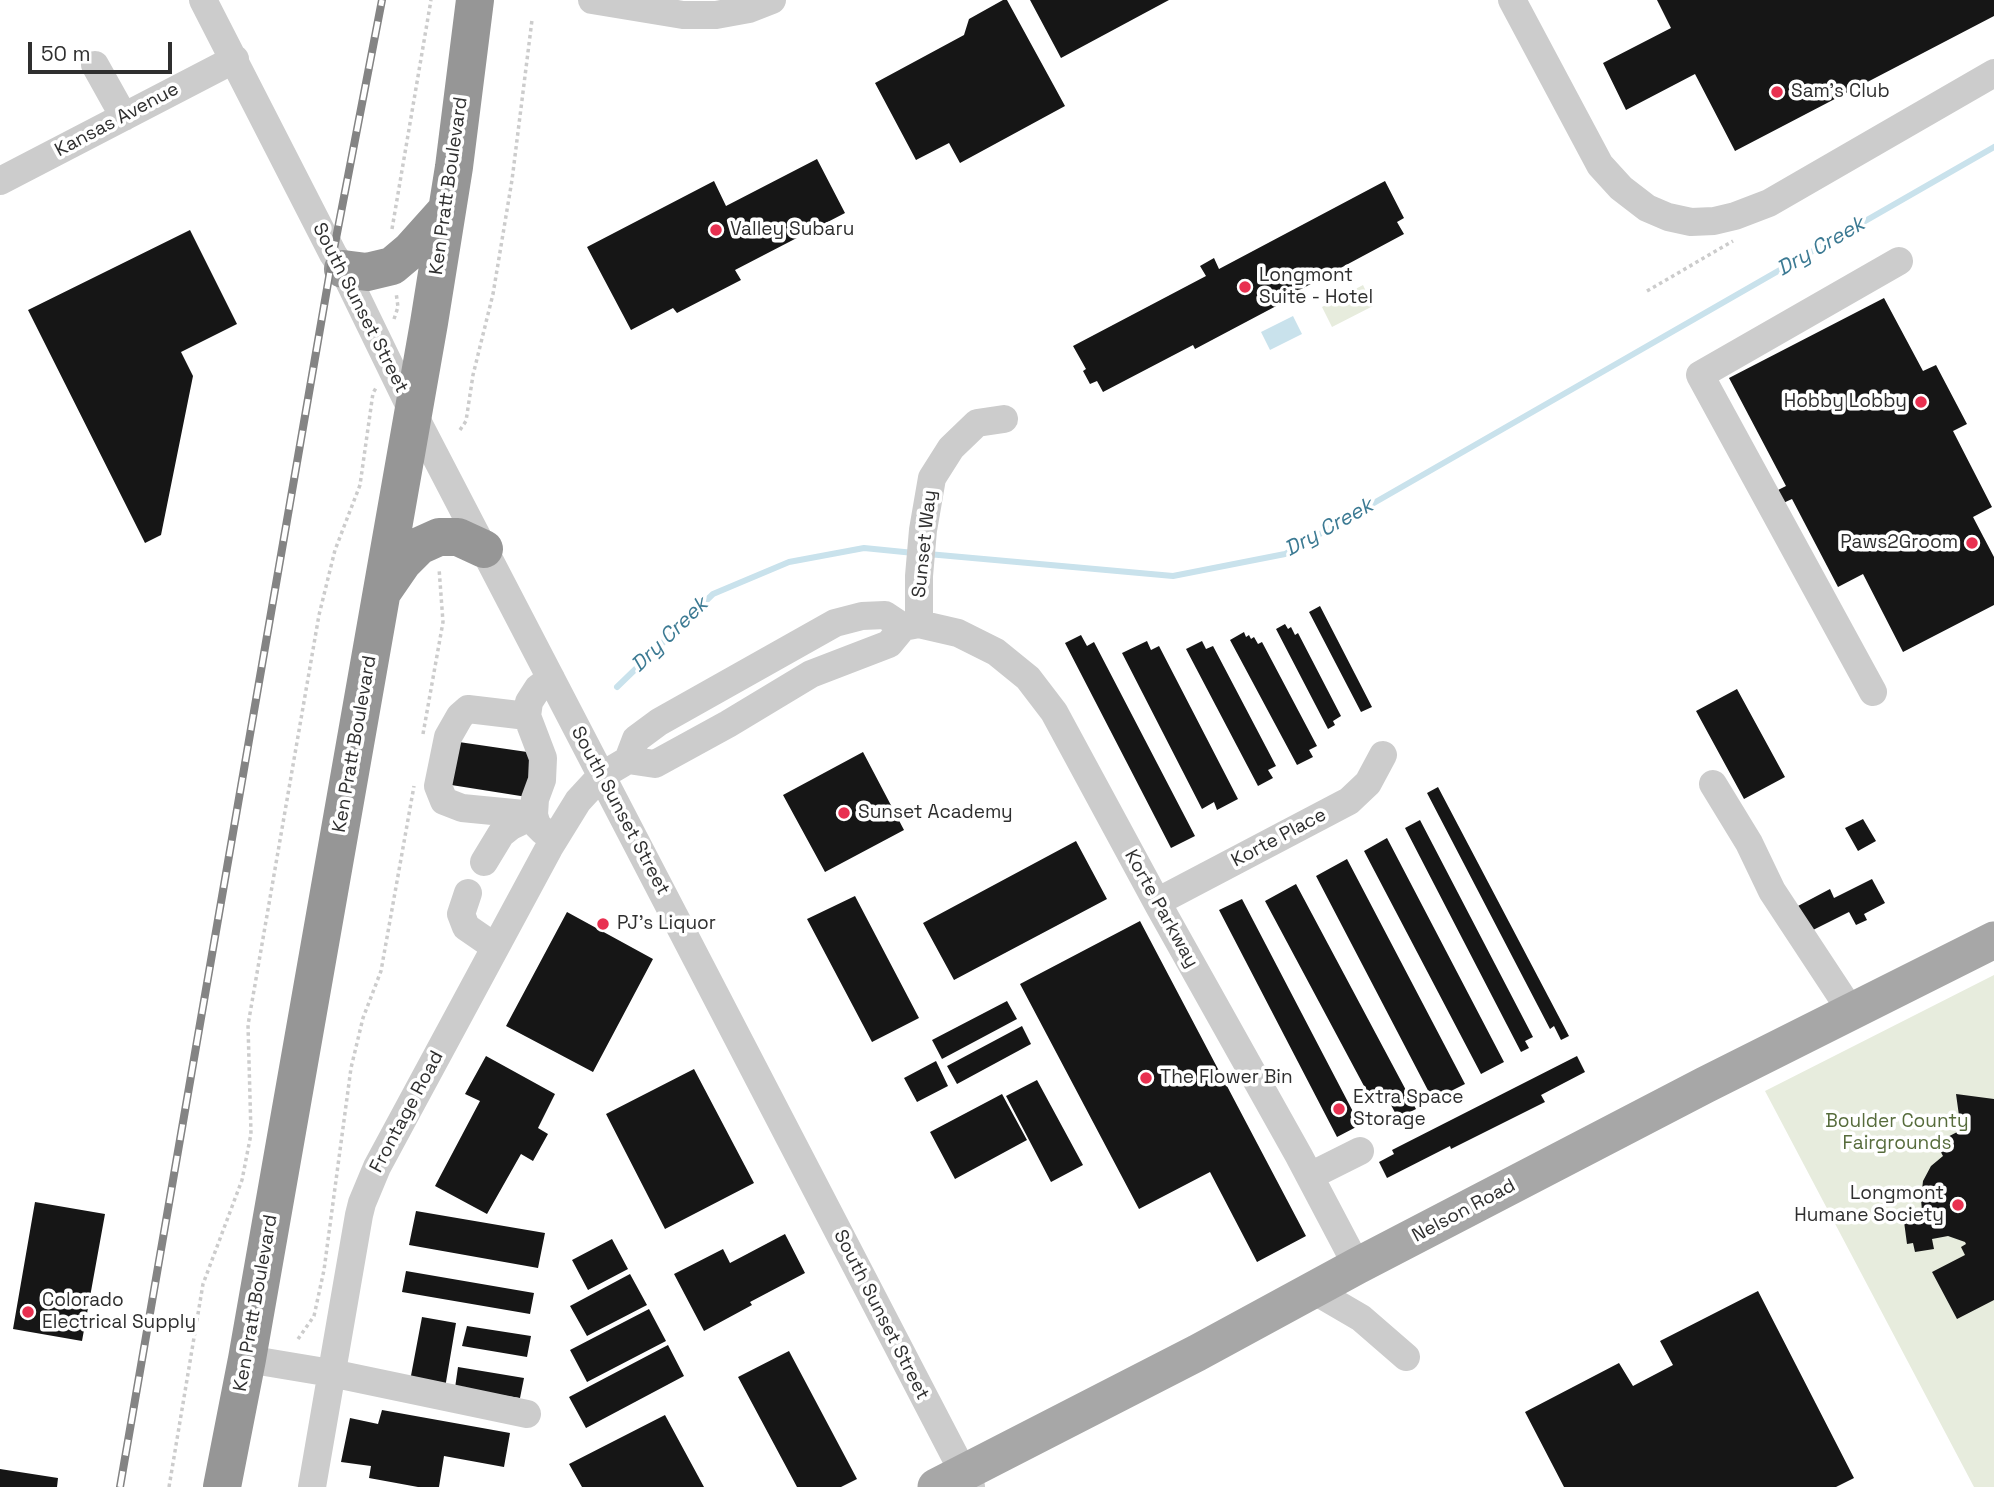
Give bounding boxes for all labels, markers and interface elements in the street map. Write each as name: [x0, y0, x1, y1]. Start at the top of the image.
scale bar: [32, 28, 175, 72]
text: 50 m: [41, 40, 91, 67]
street label: Kansas Avenue: [51, 78, 183, 162]
place label: Sam's Club: [1791, 81, 1890, 103]
marker: Sam's Club: [1769, 84, 1785, 100]
street label: Ken Pratt Boulevard: [425, 96, 473, 276]
water label: Dry Creek: [1773, 212, 1869, 282]
street label: South Sunset Street: [307, 219, 413, 397]
place label: Valley Subaru: [730, 219, 854, 241]
marker: Valley Subaru: [708, 222, 724, 238]
place label: Longmont Suite - Hotel: [1259, 265, 1373, 309]
marker: Longmont Suite - Hotel: [1237, 279, 1253, 295]
place label: Hobby Lobby: [1784, 391, 1907, 413]
marker: Hobby Lobby: [1913, 394, 1929, 410]
street label: Sunset Way: [908, 489, 942, 599]
water label: Dry Creek: [1280, 493, 1378, 563]
place label: Paws2Groom: [1840, 532, 1958, 554]
marker: Paws2Groom: [1964, 535, 1980, 551]
water label: Dry Creek: [626, 592, 714, 678]
street label: Ken Pratt Boulevard: [328, 654, 382, 834]
street label: South Sunset Street: [566, 723, 674, 899]
place label: Sunset Academy: [858, 802, 1013, 824]
street label: Korte Place: [1228, 804, 1330, 872]
marker: Sunset Academy: [836, 805, 852, 821]
street label: Korte Parkway: [1119, 846, 1203, 972]
place label: PJ's Liquor: [617, 913, 716, 935]
marker: PJ's Liquor: [595, 916, 611, 932]
street label: Frontage Road: [365, 1047, 449, 1177]
place label: The Flower Bin: [1160, 1067, 1293, 1089]
marker: The Flower Bin: [1138, 1070, 1154, 1086]
place label: Extra Space Storage: [1353, 1087, 1464, 1131]
marker: Extra Space Storage: [1331, 1101, 1347, 1117]
park label: Boulder County Fairgrounds: [1825, 1111, 1969, 1155]
street label: Nelson Road: [1409, 1174, 1519, 1248]
place label: Longmont Humane Society: [1794, 1183, 1944, 1227]
marker: Longmont Humane Society: [1950, 1197, 1966, 1213]
street label: Ken Pratt Boulevard: [229, 1213, 283, 1393]
street label: South Sunset Street: [828, 1226, 934, 1404]
place label: Colorado Electrical Supply: [42, 1290, 196, 1334]
marker: Colorado Electrical Supply: [20, 1304, 36, 1320]

